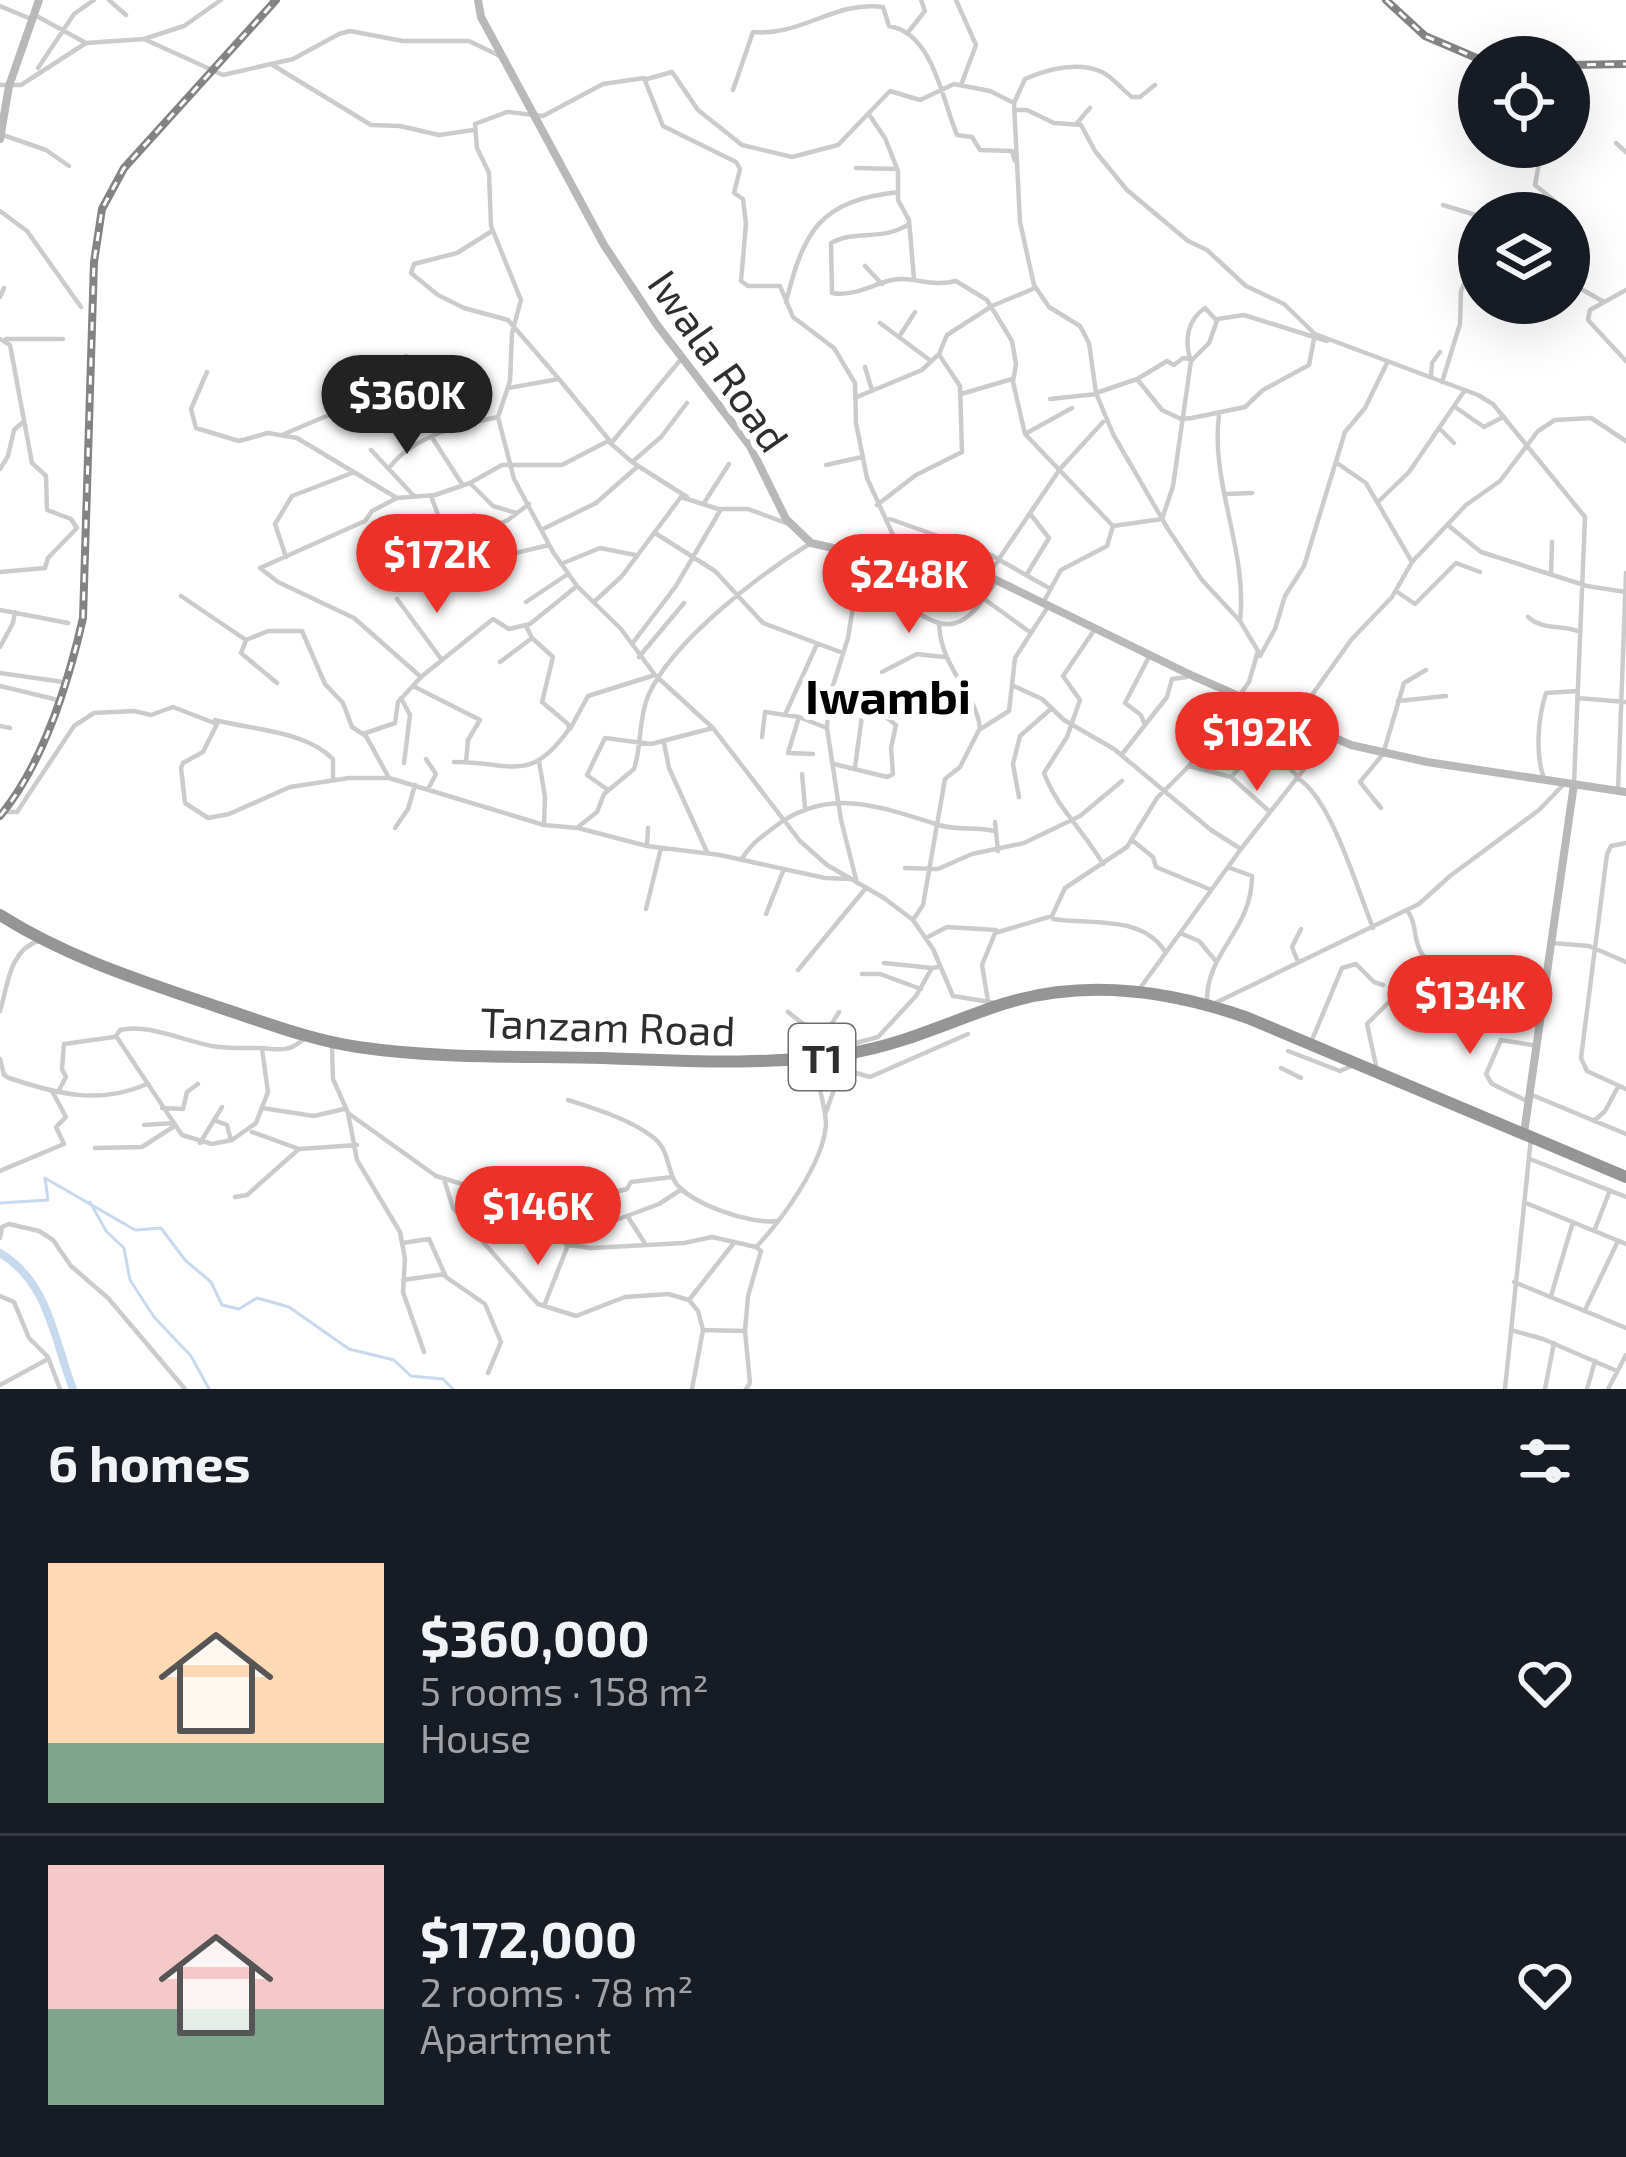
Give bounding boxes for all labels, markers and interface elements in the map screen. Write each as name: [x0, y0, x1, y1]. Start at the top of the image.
map controls: [1458, 36, 1590, 324]
button: locate: [1458, 36, 1590, 168]
button: layers: [1458, 192, 1590, 324]
street label: Iwala Road: [639, 260, 801, 460]
pin: $360K: [323, 355, 491, 457]
text: $360K: [348, 370, 466, 417]
pin: $172K: [353, 514, 521, 616]
text: $172K: [383, 529, 491, 576]
pin: $248K: [825, 534, 993, 636]
text: $248K: [849, 549, 969, 596]
district label: Iwambi: [805, 666, 971, 724]
pin: $192K: [1173, 692, 1341, 794]
text: $192K: [1202, 707, 1312, 754]
pin: $134K: [1386, 955, 1554, 1057]
text: $134K: [1414, 970, 1526, 1017]
street label: Tanzam Road: [480, 996, 736, 1054]
road number: T1: [789, 1024, 855, 1090]
pin: $146K: [454, 1166, 622, 1268]
text: $146K: [482, 1181, 594, 1228]
icon: filters: [1512, 1428, 1578, 1494]
text: 6 homes: [48, 1431, 251, 1492]
text: $360,000: [420, 1606, 650, 1667]
icon: home: [144, 1611, 288, 1755]
icon: heart: [1512, 1650, 1578, 1716]
text: 5 rooms · 158 m²: [420, 1667, 709, 1714]
text: House: [420, 1714, 531, 1761]
text: $172,000: [420, 1907, 637, 1968]
icon: home: [144, 1913, 288, 2057]
icon: heart: [1512, 1952, 1578, 2018]
text: 2 rooms · 78 m²: [420, 1968, 693, 2015]
text: Apartment: [420, 2015, 611, 2062]

